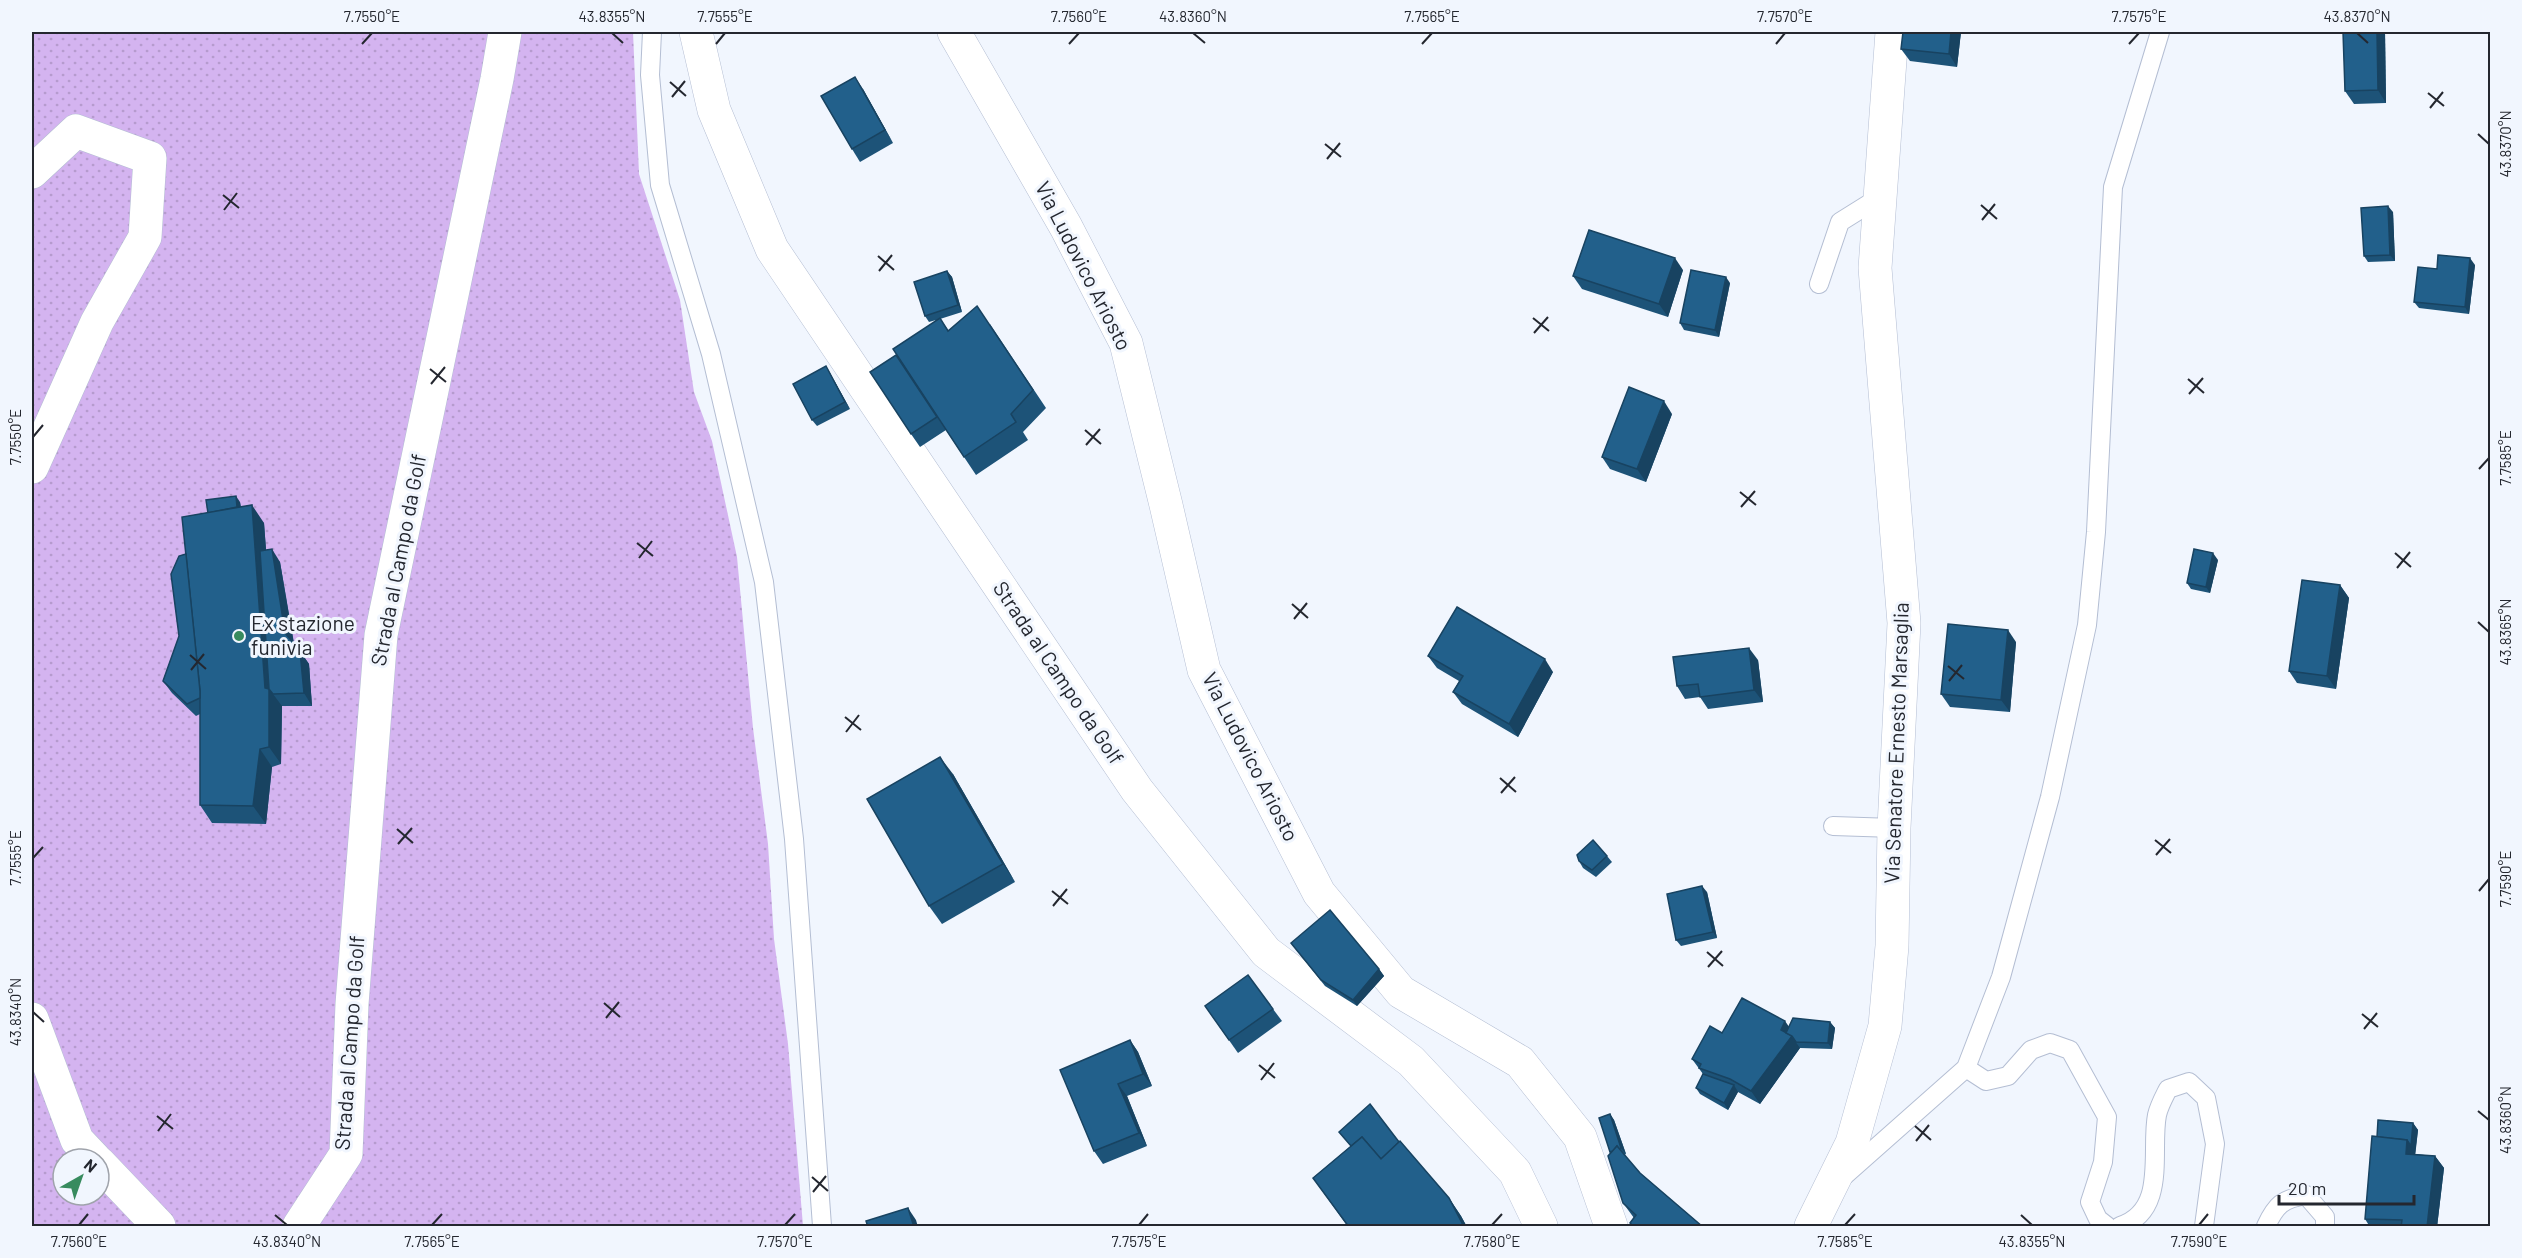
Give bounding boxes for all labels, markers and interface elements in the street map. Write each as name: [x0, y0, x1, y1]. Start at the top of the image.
text: 7.7550°E: [344, 7, 400, 25]
text: 43.8355°N: [579, 7, 645, 25]
text: 7.7555°E: [697, 7, 753, 25]
text: 7.7560°E: [1051, 7, 1107, 25]
text: 43.8360°N: [1159, 7, 1227, 25]
text: 7.7565°E: [1404, 7, 1460, 25]
text: 7.7570°E: [1757, 7, 1813, 25]
text: 7.7575°E: [2112, 7, 2167, 25]
text: 43.8370°N: [2323, 7, 2391, 25]
text: 43.8370°N: [2496, 110, 2514, 178]
street label: Via Ludovico Ariosto: [1031, 177, 1138, 354]
text: 7.7550°E: [6, 409, 24, 465]
text: 7.7585°E: [2496, 430, 2514, 486]
street label: Strada al Campo da Golf: [365, 452, 430, 668]
street label: Strada al Campo da Golf: [989, 576, 1130, 768]
text: 43.8365°N: [2496, 599, 2514, 666]
street label: Via Senatore Ernesto Marsaglia: [1878, 602, 1913, 884]
place label: Ex stazione funivia: [251, 610, 355, 659]
marker: Ex stazione funivia: [232, 629, 246, 643]
street label: Via Ludovico Ariosto: [1198, 668, 1305, 845]
text: 7.7555°E: [6, 830, 24, 886]
text: 7.7590°E: [2496, 851, 2514, 907]
street label: Strada al Campo da Golf: [329, 935, 368, 1151]
text: 43.8340°N: [6, 978, 24, 1046]
text: 43.8360°N: [2496, 1086, 2514, 1154]
north arrow: [51, 1147, 111, 1207]
text: N: [81, 1154, 101, 1176]
scale bar: [2279, 1168, 2414, 1206]
text: 20 m: [2288, 1177, 2326, 1199]
text: 7.7560°E: [51, 1232, 107, 1250]
text: 43.8340°N: [253, 1232, 321, 1250]
text: 7.7565°E: [404, 1232, 460, 1250]
text: 7.7570°E: [757, 1232, 813, 1250]
text: 7.7575°E: [1112, 1232, 1167, 1250]
text: 7.7580°E: [1464, 1232, 1520, 1250]
text: 7.7585°E: [1817, 1232, 1873, 1250]
text: 43.8355°N: [1999, 1232, 2065, 1250]
text: 7.7590°E: [2171, 1232, 2227, 1250]

